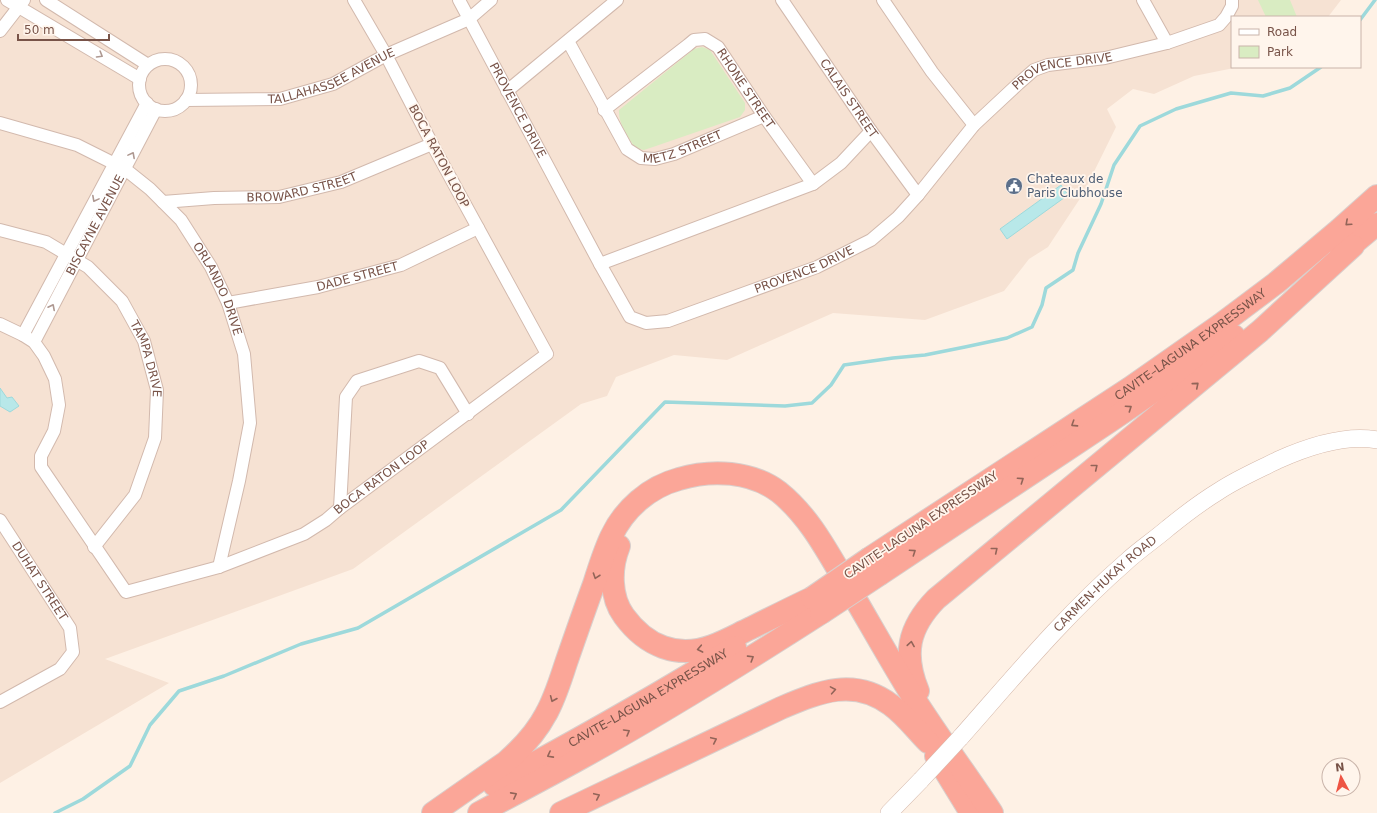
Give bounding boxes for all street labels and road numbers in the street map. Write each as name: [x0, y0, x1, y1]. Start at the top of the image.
street label: TALLAHASSEE AVENUE: [267, 45, 397, 106]
street label: RHONE STREET: [714, 46, 778, 131]
street label: PROVENCE DRIVE: [1009, 49, 1114, 93]
street label: CALAIS STREET: [817, 56, 881, 141]
street label: PROVENCE DRIVE: [487, 60, 549, 160]
street label: BOCA RATON LOOP: [406, 102, 472, 210]
street label: METZ STREET: [642, 127, 725, 166]
street label: BROWARD STREET: [246, 169, 359, 204]
street label: BISCAYNE AVENUE: [63, 172, 127, 278]
street label: ORLANDO DRIVE: [190, 240, 245, 337]
street label: PROVENCE DRIVE: [753, 243, 856, 296]
street label: DADE STREET: [315, 259, 400, 294]
street label: CAVITE–LAGUNA EXPRESSWAY: [1112, 285, 1269, 403]
street label: TAMPA DRIVE: [127, 317, 164, 398]
street label: BOCA RATON LOOP: [331, 437, 432, 517]
street label: CAVITE–LAGUNA EXPRESSWAY: [841, 468, 1001, 582]
street label: CARMEN-HUKAY ROAD: [1051, 533, 1159, 635]
street label: DUHAT STREET: [9, 539, 71, 624]
street label: CAVITE–LAGUNA EXPRESSWAY: [566, 646, 731, 750]

